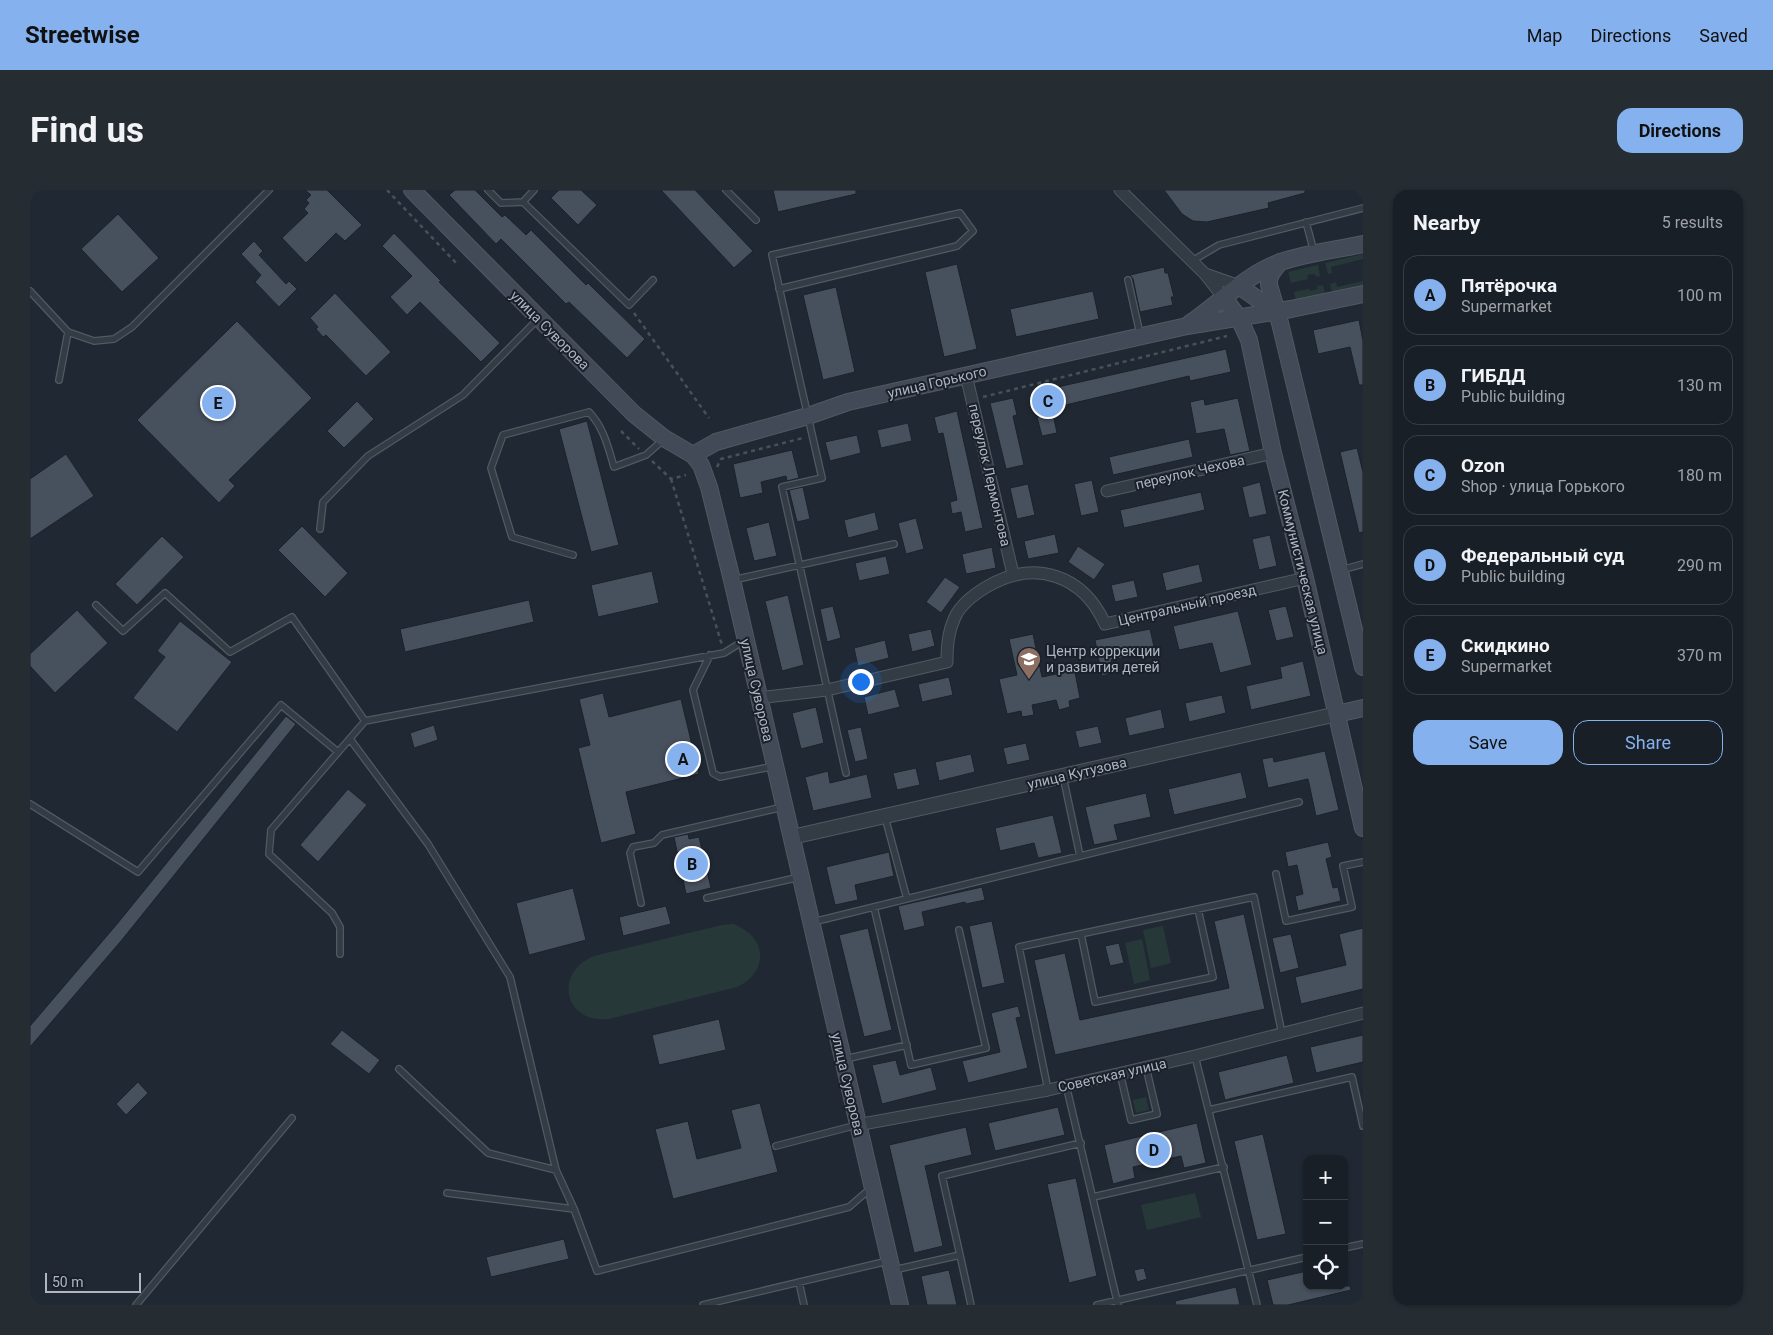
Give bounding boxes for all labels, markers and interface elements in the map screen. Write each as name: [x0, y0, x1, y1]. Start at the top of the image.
text: Streetwise: [25, 21, 140, 49]
text: Map: [1527, 25, 1562, 46]
text: Directions: [1590, 25, 1671, 46]
text: Saved: [1699, 25, 1748, 46]
button: Directions: [1617, 108, 1743, 153]
text: Find us: [30, 110, 144, 151]
text: Nearby: [1413, 211, 1480, 235]
text: 5 results: [1662, 213, 1723, 232]
text: Пятёрочка: [1461, 274, 1557, 297]
text: A: [1425, 286, 1435, 305]
text: 100 m: [1677, 286, 1722, 305]
street label: улица Суворова: [507, 287, 593, 373]
text: Supermarket: [1461, 297, 1552, 316]
street label: улица Горького: [886, 363, 988, 401]
text: ГИБДД: [1461, 364, 1525, 387]
text: B: [1425, 376, 1435, 395]
text: 130 m: [1677, 376, 1722, 395]
pin: C: [1032, 382, 1064, 420]
pin: E: [202, 384, 234, 422]
text: Public building: [1461, 387, 1565, 406]
street label: переулок Лермонтова: [966, 402, 1014, 548]
street label: переулок Чехова: [1134, 452, 1246, 492]
text: Ozon: [1461, 454, 1505, 477]
text: C: [1425, 466, 1435, 485]
text: 180 m: [1677, 466, 1722, 485]
text: Shop · улица Горького: [1461, 477, 1625, 496]
street label: Коммунистическая улица: [1275, 488, 1331, 656]
text: Федеральный суд: [1461, 544, 1624, 567]
text: D: [1425, 556, 1435, 575]
text: 290 m: [1677, 556, 1722, 575]
text: Public building: [1461, 567, 1565, 586]
street label: Центральный проезд: [1116, 581, 1258, 629]
text: Скидкино: [1461, 634, 1550, 657]
street label: улица Суворова: [737, 637, 777, 743]
place label: Центр коррекции и развития детей: [1046, 643, 1160, 675]
school or university icon: Центр коррекции и развития детей: [1016, 646, 1042, 680]
text: E: [1426, 646, 1435, 665]
text: 370 m: [1677, 646, 1722, 665]
text: Supermarket: [1461, 657, 1552, 676]
your location: [848, 669, 874, 695]
button: Save: [1413, 720, 1563, 765]
button: Share: [1573, 720, 1723, 765]
pin: A: [667, 740, 699, 778]
street label: улица Кутузова: [1026, 754, 1128, 792]
pin: B: [676, 845, 708, 883]
street label: улица Суворова: [828, 1031, 868, 1137]
street label: Советская улица: [1056, 1055, 1168, 1095]
pin: D: [1138, 1131, 1170, 1169]
map controls: [1303, 1155, 1348, 1290]
button: +: [1303, 1155, 1348, 1200]
button: −: [1303, 1200, 1348, 1245]
button: locate: [1303, 1245, 1348, 1290]
scale bar: [45, 1270, 141, 1293]
text: 50 m: [52, 1274, 84, 1290]

